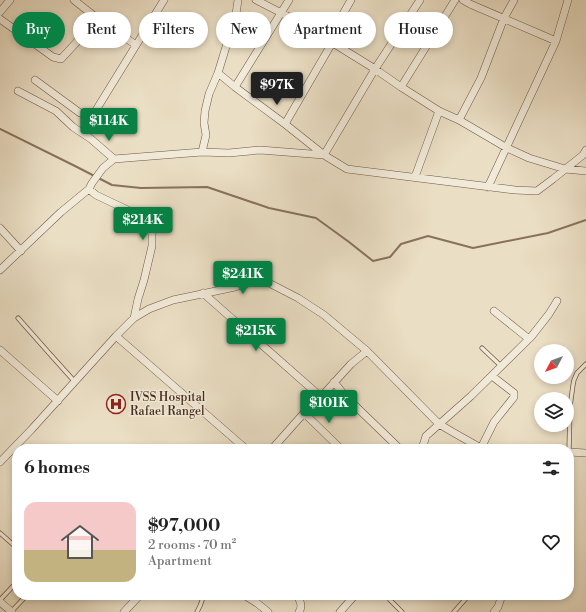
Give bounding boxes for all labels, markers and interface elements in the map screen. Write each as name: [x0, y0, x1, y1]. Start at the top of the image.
chip: Buy: [12, 12, 65, 48]
chip: Rent: [73, 12, 131, 48]
chip: Filters: [139, 12, 208, 48]
chip: New: [216, 12, 271, 48]
chip: Apartment: [279, 12, 376, 48]
chip: House: [384, 12, 453, 48]
pin: $97K: [253, 72, 301, 106]
text: $97K: [260, 77, 294, 93]
pin: $114K: [81, 108, 137, 142]
text: $114K: [89, 113, 129, 129]
pin: $214K: [115, 207, 171, 241]
text: $214K: [123, 212, 163, 228]
pin: $241K: [215, 261, 271, 295]
text: $241K: [222, 266, 264, 282]
pin: $215K: [228, 318, 284, 352]
text: $215K: [236, 323, 276, 339]
north arrow: [534, 344, 574, 384]
map controls: [534, 344, 574, 432]
place label: IVSS Hospital Rafael Rangel: [130, 390, 206, 419]
pin: $101K: [301, 390, 357, 424]
button: layers: [534, 392, 574, 432]
hospital icon: IVSS Hospital Rafael Rangel: [105, 393, 127, 415]
text: $101K: [309, 395, 349, 411]
text: 6 homes: [24, 457, 90, 479]
icon: filters: [540, 457, 562, 479]
text: $97,000: [148, 515, 220, 537]
icon: home: [56, 518, 104, 566]
icon: heart: [540, 531, 562, 553]
text: 2 rooms · 70 m²: [148, 537, 236, 553]
text: Apartment: [148, 553, 212, 569]

